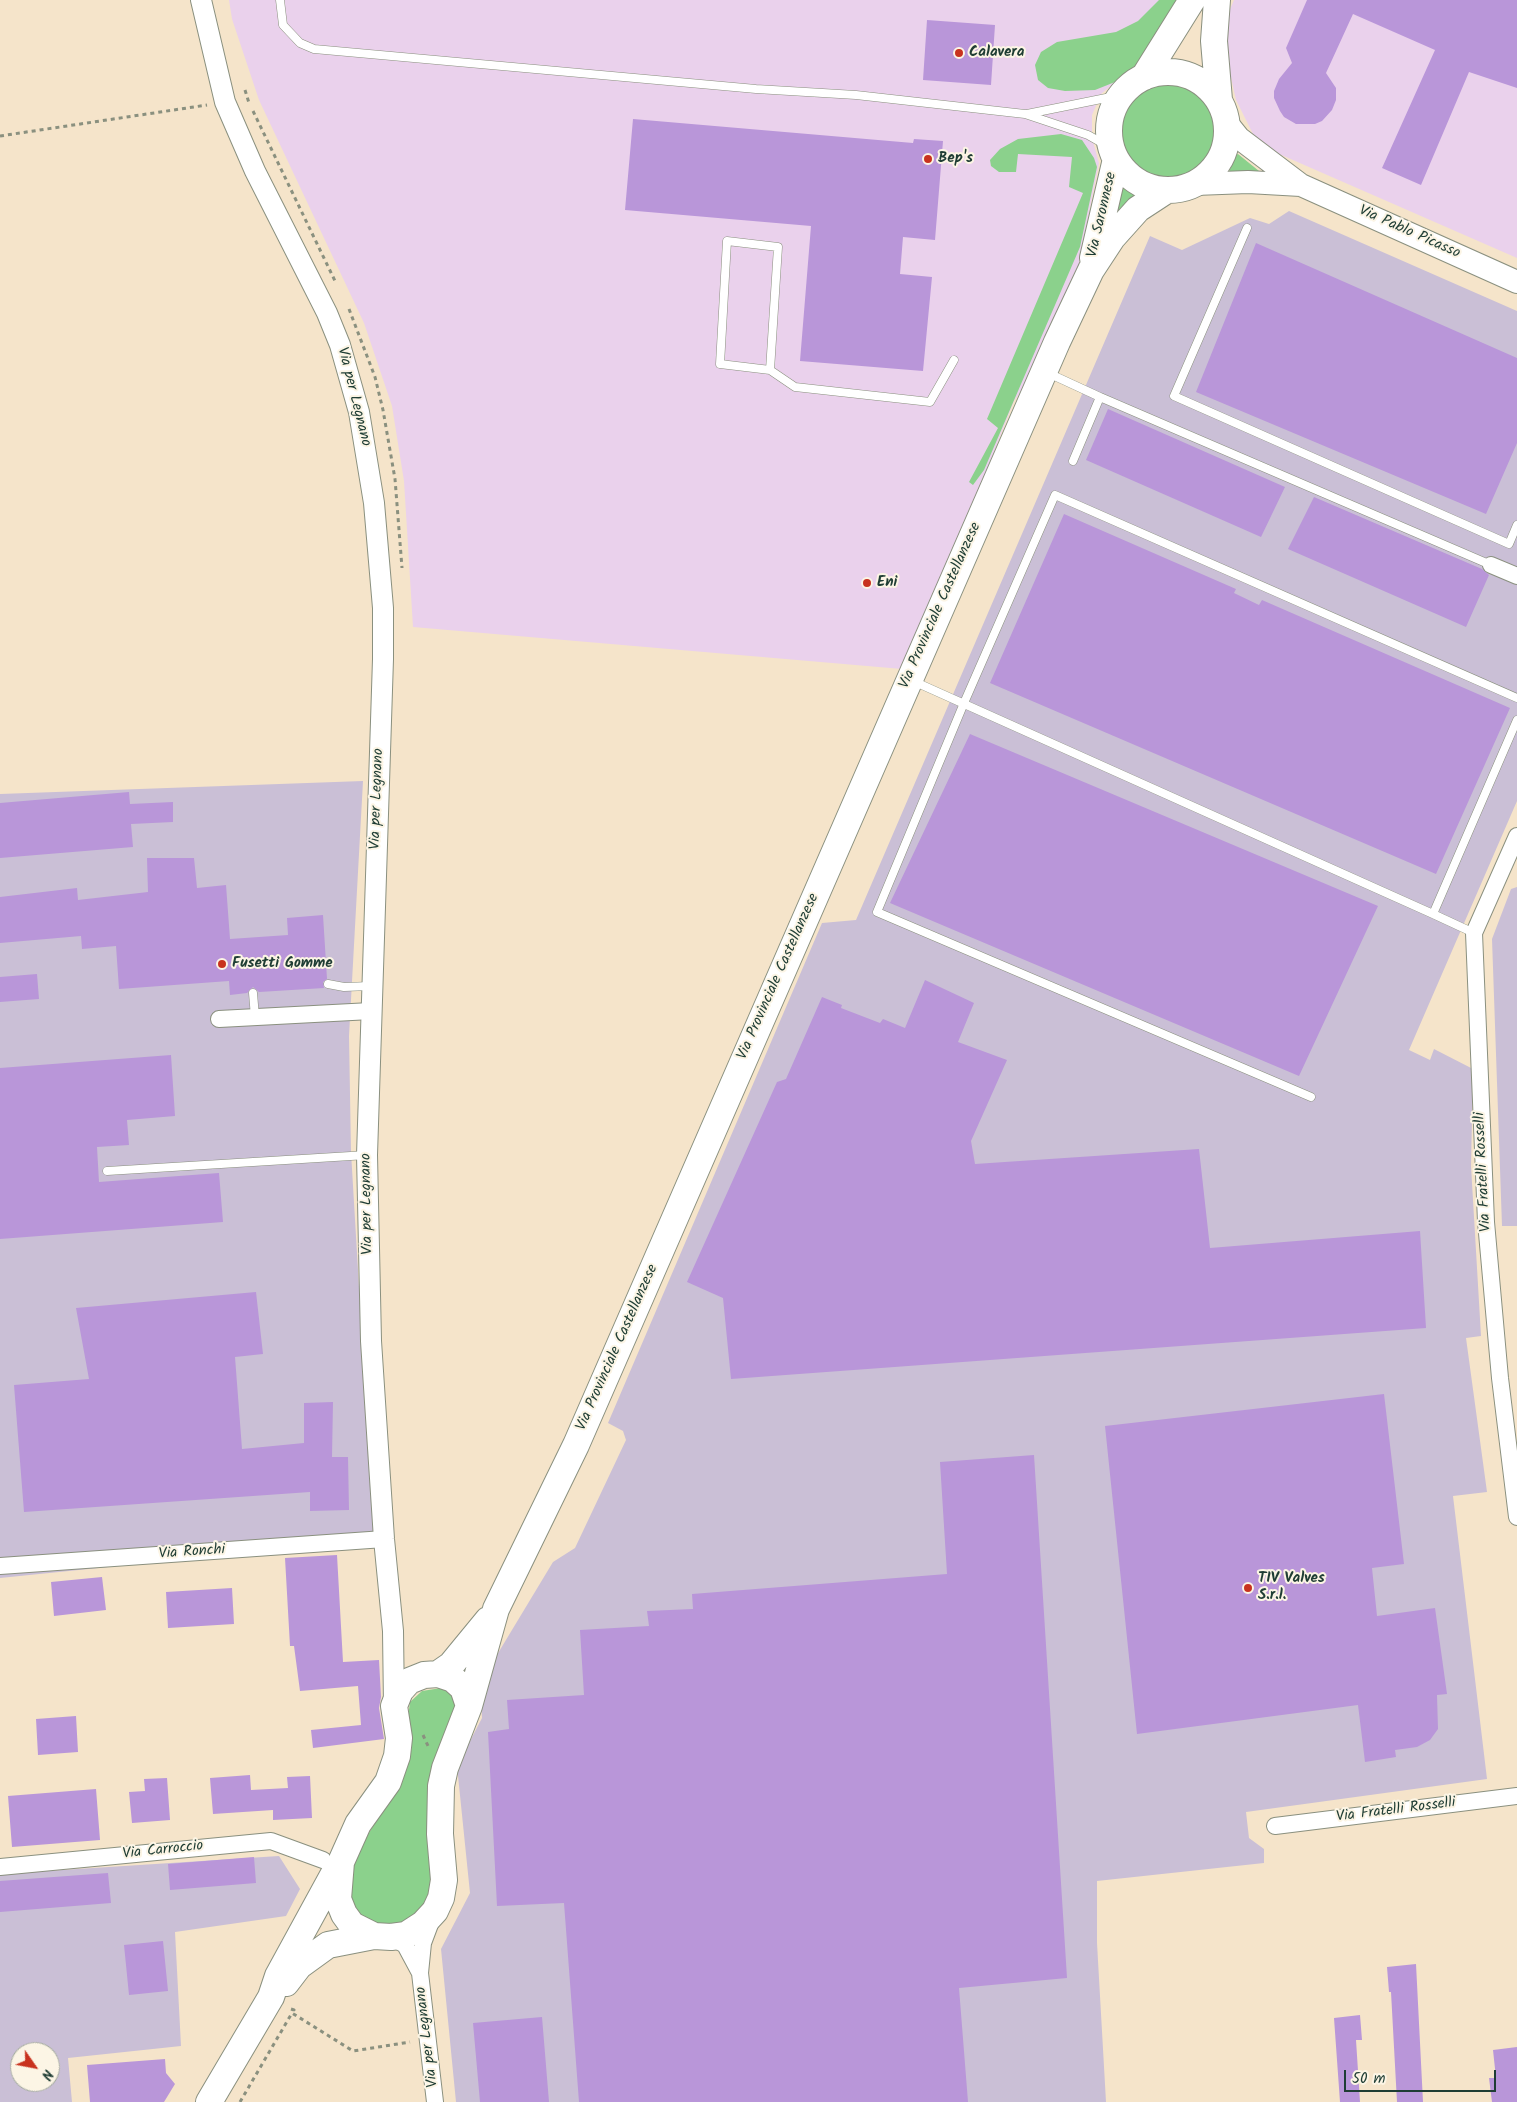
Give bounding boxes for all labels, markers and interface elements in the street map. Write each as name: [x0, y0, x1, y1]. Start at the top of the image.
place label: Calavera: [969, 44, 1024, 62]
marker: Calavera: [953, 47, 965, 59]
place label: Bep's: [938, 150, 973, 168]
marker: Bep's: [922, 153, 934, 165]
street label: Via Saronnese: [1084, 170, 1122, 260]
street label: Via Pablo Picasso: [1355, 203, 1463, 263]
street label: Via per Legnano: [332, 346, 374, 448]
street label: Via Provinciale Castellanzese: [896, 520, 986, 692]
place label: Eni: [877, 574, 897, 592]
marker: Eni: [861, 577, 873, 589]
street label: Via per Legnano: [367, 748, 389, 850]
street label: Via Provinciale Castellanzese: [734, 891, 824, 1063]
place label: Fusetti Gomme: [232, 955, 333, 973]
marker: Fusetti Gomme: [216, 958, 228, 970]
street label: Via Fratelli Rosselli: [1472, 1112, 1496, 1232]
street label: Via per Legnano: [358, 1153, 378, 1255]
street label: Via Provinciale Castellanzese: [573, 1262, 663, 1434]
street label: Via Ronchi: [158, 1542, 226, 1564]
place label: TIV Valves S.r.l.: [1258, 1570, 1325, 1605]
marker: TIV Valves S.r.l.: [1242, 1582, 1254, 1594]
street label: Via Fratelli Rosselli: [1335, 1795, 1457, 1827]
street label: Via Carroccio: [122, 1838, 204, 1864]
street label: Via per Legnano: [413, 1986, 443, 2088]
north arrow: [10, 2042, 60, 2092]
scale bar: [1347, 2060, 1500, 2092]
text: N: [35, 2065, 58, 2084]
text: 50 m: [1352, 2067, 1386, 2091]

